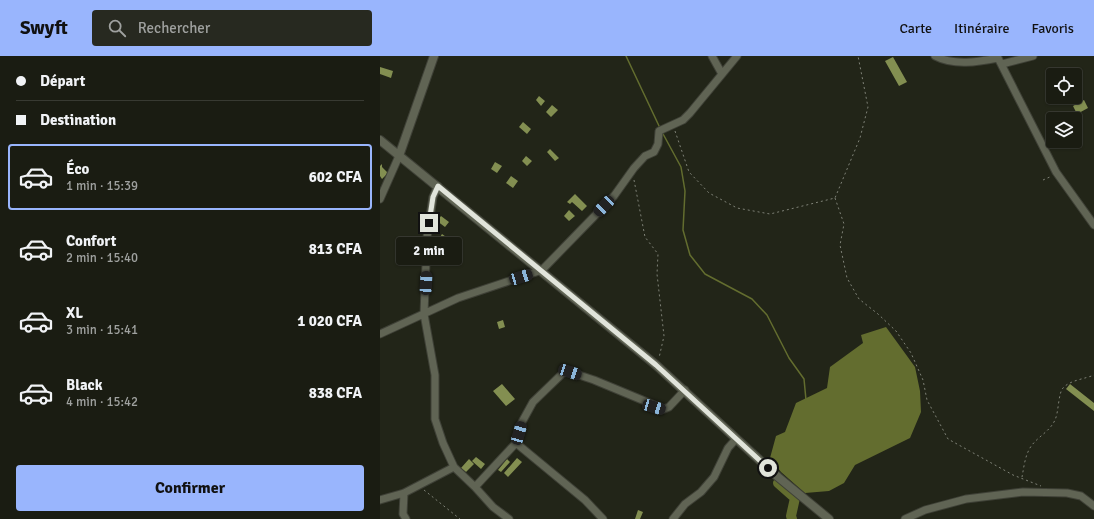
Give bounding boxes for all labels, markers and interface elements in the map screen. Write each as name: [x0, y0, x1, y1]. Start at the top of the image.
search box: [92, 10, 372, 46]
text: Swyft: [20, 16, 68, 40]
icon: search: [106, 17, 128, 39]
text: Rechercher: [138, 19, 210, 37]
text: Carte: [899, 20, 932, 37]
text: Itinéraire: [954, 20, 1010, 37]
text: Favoris: [1032, 20, 1074, 37]
map controls: [1046, 68, 1082, 148]
button: locate: [1046, 68, 1082, 104]
text: Départ: [40, 72, 85, 90]
text: Destination: [40, 111, 116, 129]
button: layers: [1046, 112, 1082, 148]
icon: car: [18, 159, 54, 195]
text: Éco: [66, 160, 89, 178]
text: 602 CFA: [309, 168, 362, 186]
text: 1 min · 15:39: [66, 178, 138, 194]
car: [591, 193, 617, 219]
route end: [420, 214, 438, 232]
icon: car: [18, 231, 54, 267]
text: Confort: [66, 232, 116, 250]
callout: 2 min: [396, 237, 462, 265]
text: 813 CFA: [309, 240, 362, 258]
text: 2 min: [413, 243, 445, 259]
text: 2 min · 15:40: [66, 250, 138, 266]
car: [508, 268, 534, 286]
car: [419, 271, 433, 295]
icon: car: [18, 303, 54, 339]
text: XL: [66, 304, 83, 322]
text: 1 020 CFA: [297, 312, 362, 330]
text: 3 min · 15:41: [66, 322, 138, 338]
car: [557, 363, 583, 381]
icon: car: [18, 375, 54, 411]
text: Black: [66, 376, 103, 394]
text: 838 CFA: [309, 384, 362, 402]
text: 4 min · 15:42: [66, 394, 138, 410]
car: [641, 398, 667, 416]
car: [510, 420, 528, 446]
route start: [759, 459, 777, 477]
button: Confirmer: [16, 465, 364, 511]

